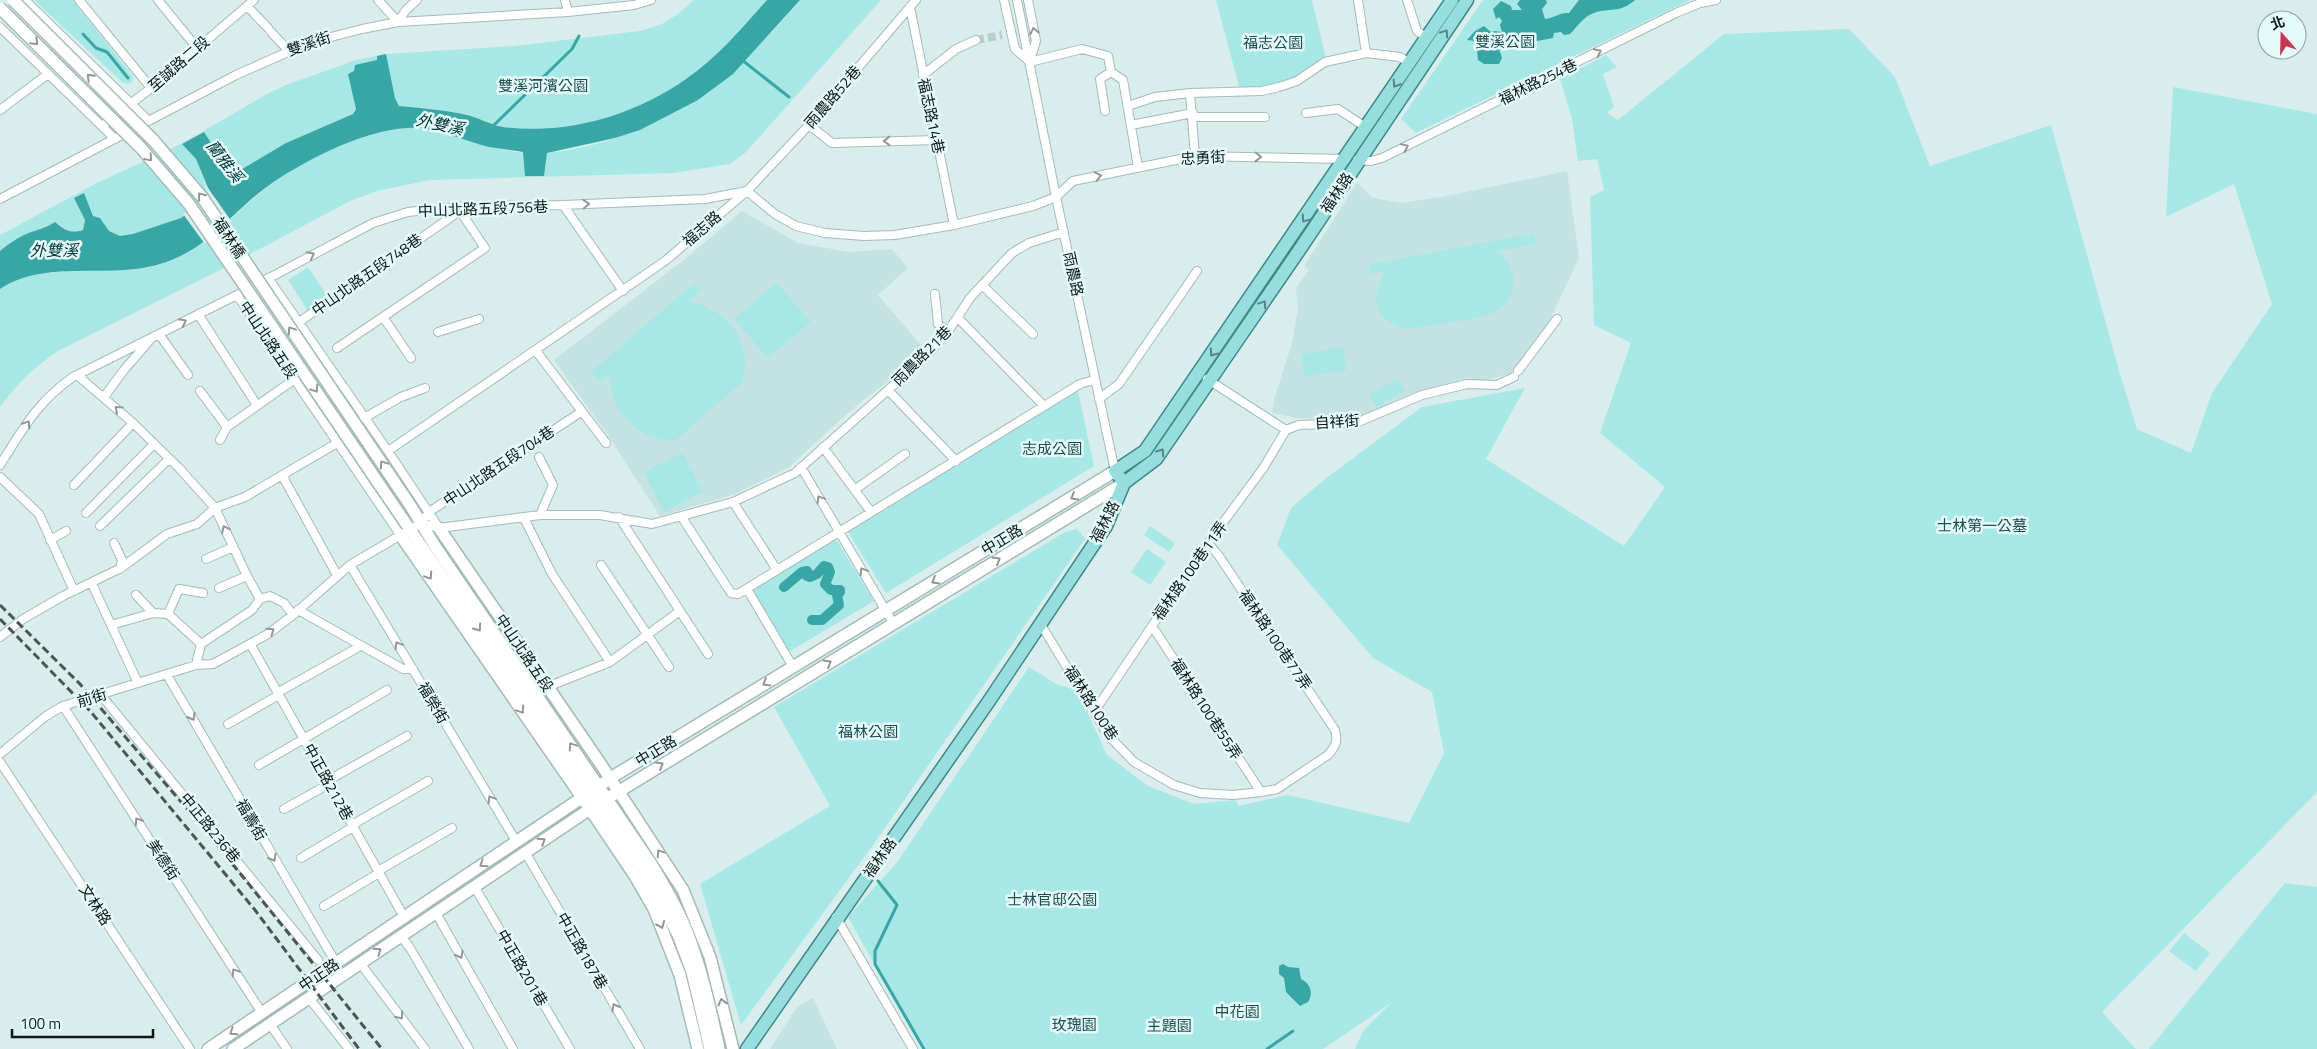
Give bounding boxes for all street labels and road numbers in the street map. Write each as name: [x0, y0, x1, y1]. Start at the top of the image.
street label: 雙溪街: [284, 25, 334, 62]
street label: 至誠路二段: [143, 30, 215, 97]
street label: 福林路254巷: [1494, 53, 1581, 111]
street label: 雨農路52巷: [799, 60, 866, 133]
street label: 福志路14巷: [912, 76, 951, 156]
street label: 忠勇街: [1180, 145, 1226, 170]
street label: 福林路: [1314, 168, 1359, 218]
street label: 中山北路五段756巷: [418, 195, 548, 222]
street label: 福志路: [677, 205, 726, 252]
street label: 福林橋: [208, 213, 251, 263]
street label: 中山北路五段748巷: [307, 228, 427, 321]
street label: 雨農路: [1058, 249, 1089, 298]
street label: 中山北路五段: [234, 296, 303, 383]
street label: 雨農路21巷: [886, 320, 957, 391]
street label: 自祥街: [1314, 408, 1360, 435]
street label: 中山北路五段704巷: [438, 420, 559, 512]
street label: 福林路: [1084, 496, 1125, 547]
street label: 福林路100巷11弄: [1147, 516, 1233, 625]
street label: 中正路: [977, 518, 1027, 561]
street label: 福林路100巷77弄: [1233, 585, 1318, 695]
street label: 中山北路五段: [490, 609, 559, 696]
street label: 福林路100巷55弄: [1165, 653, 1248, 764]
street label: 福林路100巷: [1059, 661, 1124, 745]
street label: 福榮街: [412, 678, 455, 728]
street label: 前街: [74, 682, 110, 713]
street label: 中正路: [631, 729, 681, 772]
street label: 中正路212巷: [298, 739, 359, 825]
street label: 中正路236巷: [175, 787, 246, 868]
street label: 福壽街: [230, 795, 273, 845]
street label: 福林路: [857, 833, 902, 883]
street label: 美德街: [142, 835, 185, 885]
street label: 文林路: [74, 880, 117, 930]
street label: 中正路187巷: [551, 908, 614, 993]
street label: 中正路201巷: [491, 925, 554, 1010]
street label: 中正路: [294, 952, 344, 997]

